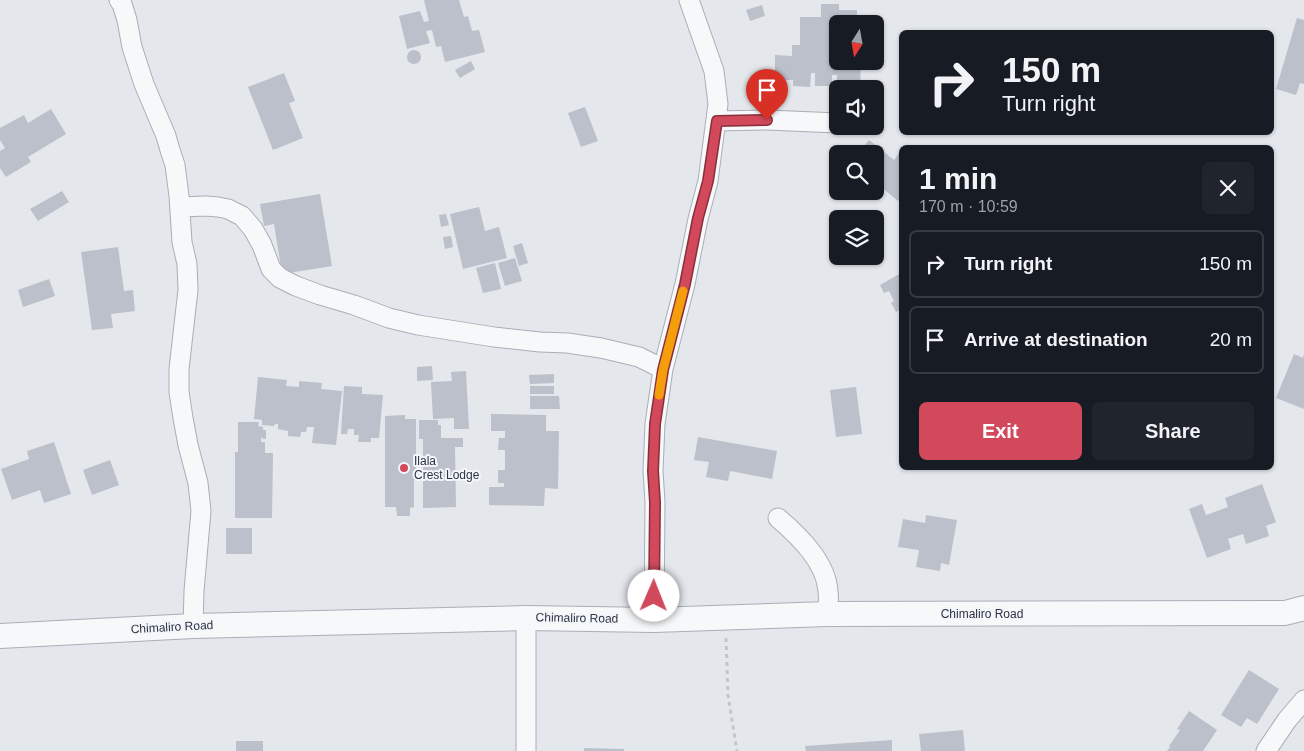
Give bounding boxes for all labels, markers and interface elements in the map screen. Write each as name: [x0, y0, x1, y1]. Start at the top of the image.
north arrow: [829, 15, 884, 70]
map controls: [829, 15, 884, 265]
icon: right: [919, 50, 984, 115]
text: 150 m: [1002, 50, 1101, 89]
pin: [746, 69, 788, 120]
icon: arrive: [753, 76, 781, 104]
button: sound: [829, 80, 884, 135]
text: Turn right: [1002, 91, 1095, 116]
button: search: [829, 145, 884, 200]
text: 1 min: [919, 162, 997, 195]
button: close: [1202, 162, 1254, 214]
text: 170 m · 10:59: [919, 198, 1018, 215]
button: layers: [829, 210, 884, 265]
icon: right: [921, 250, 949, 278]
text: Turn right: [964, 253, 1052, 274]
text: 150 m: [1199, 253, 1252, 274]
icon: arrive: [921, 326, 949, 354]
text: Arrive at destination: [964, 329, 1148, 350]
text: 20 m: [1210, 329, 1252, 350]
button: Exit: [919, 402, 1082, 460]
button: Share: [1092, 402, 1254, 460]
place label: Ilala Crest Lodge: [414, 454, 480, 482]
marker: Ilala Crest Lodge: [398, 462, 410, 474]
position arrow: [627, 569, 679, 621]
street label: Chimaliro Road: [941, 607, 1023, 621]
street label: Chimaliro Road: [536, 610, 618, 626]
street label: Chimaliro Road: [130, 618, 214, 636]

